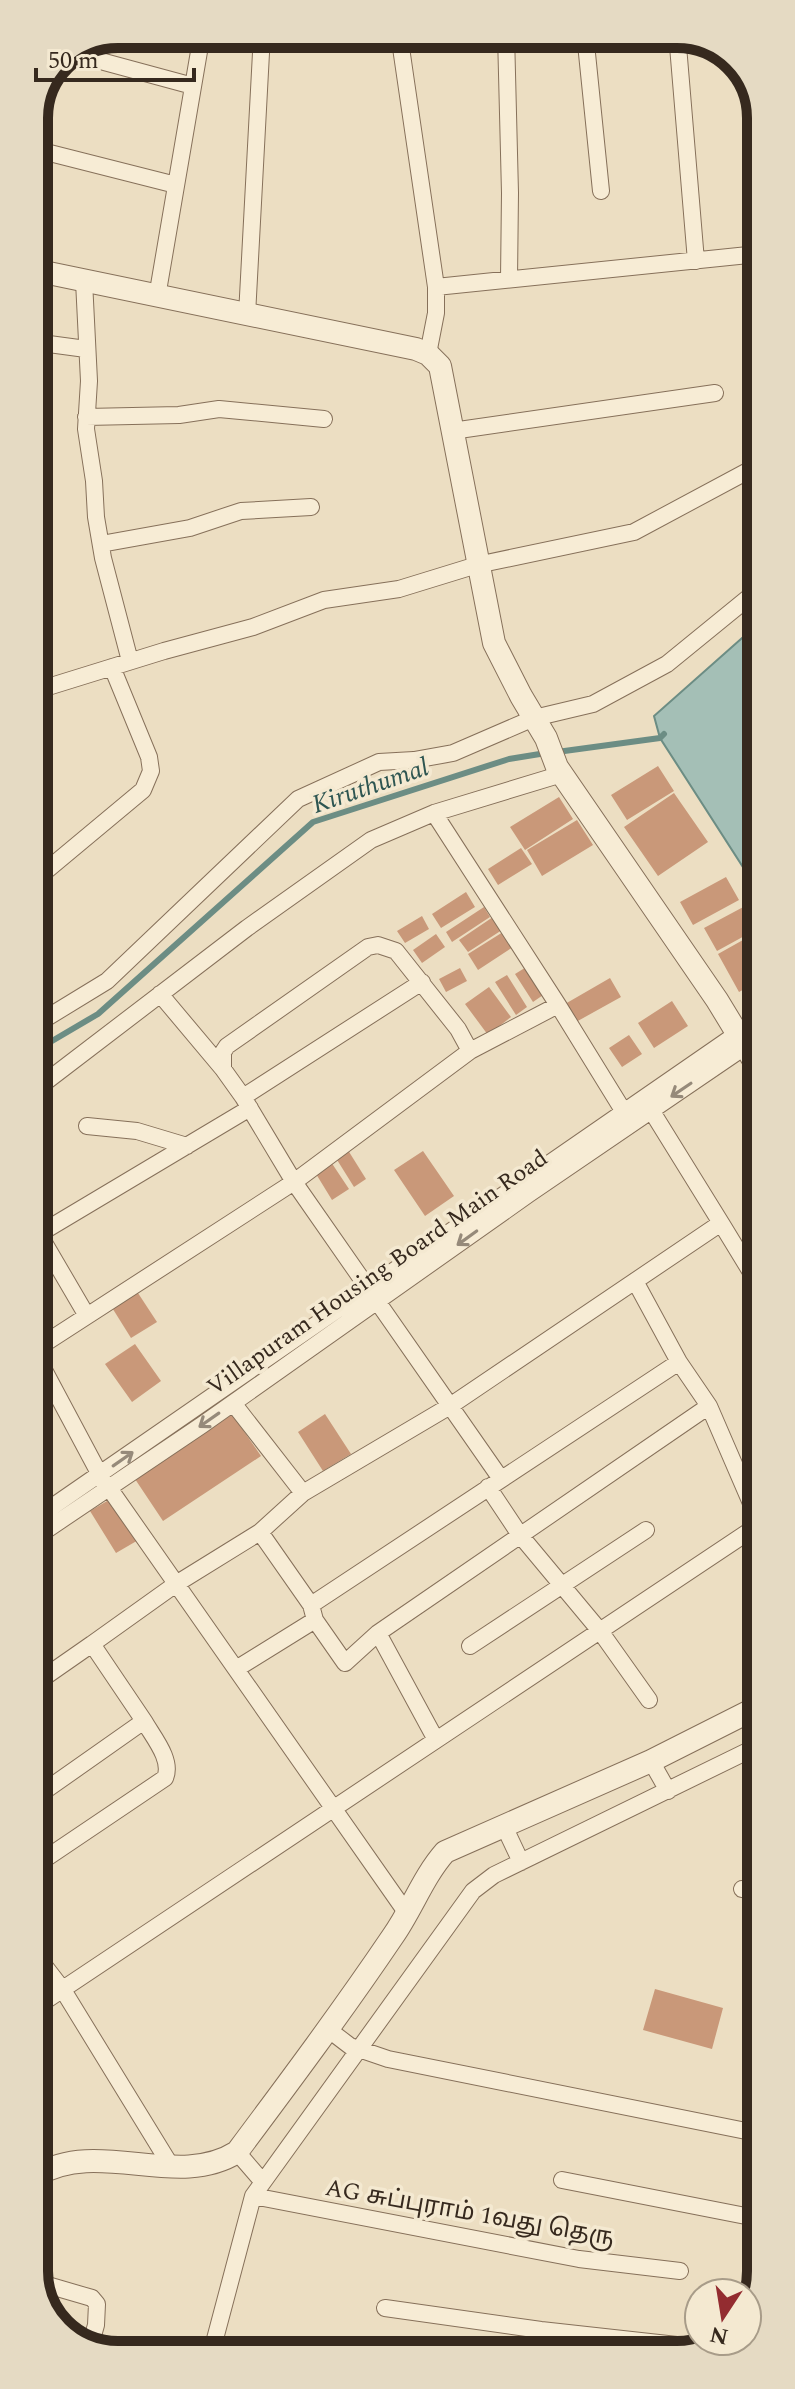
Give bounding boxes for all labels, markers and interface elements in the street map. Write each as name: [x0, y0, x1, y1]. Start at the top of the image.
scale bar: [36, 32, 194, 82]
text: 50 m: [48, 43, 99, 79]
water label: Kiruthumal: [306, 747, 434, 825]
one-way arrow: [670, 1082, 693, 1098]
street label: Villapuram Housing Board Main Road: [200, 1141, 555, 1405]
one-way arrow: [457, 1230, 479, 1246]
one-way arrow: [198, 1412, 220, 1428]
one-way arrow: [112, 1451, 134, 1467]
street label: AG சுப்புராம் 1வது தெரு: [322, 2170, 617, 2256]
north arrow: [683, 2277, 763, 2357]
text: N: [707, 2317, 731, 2353]

